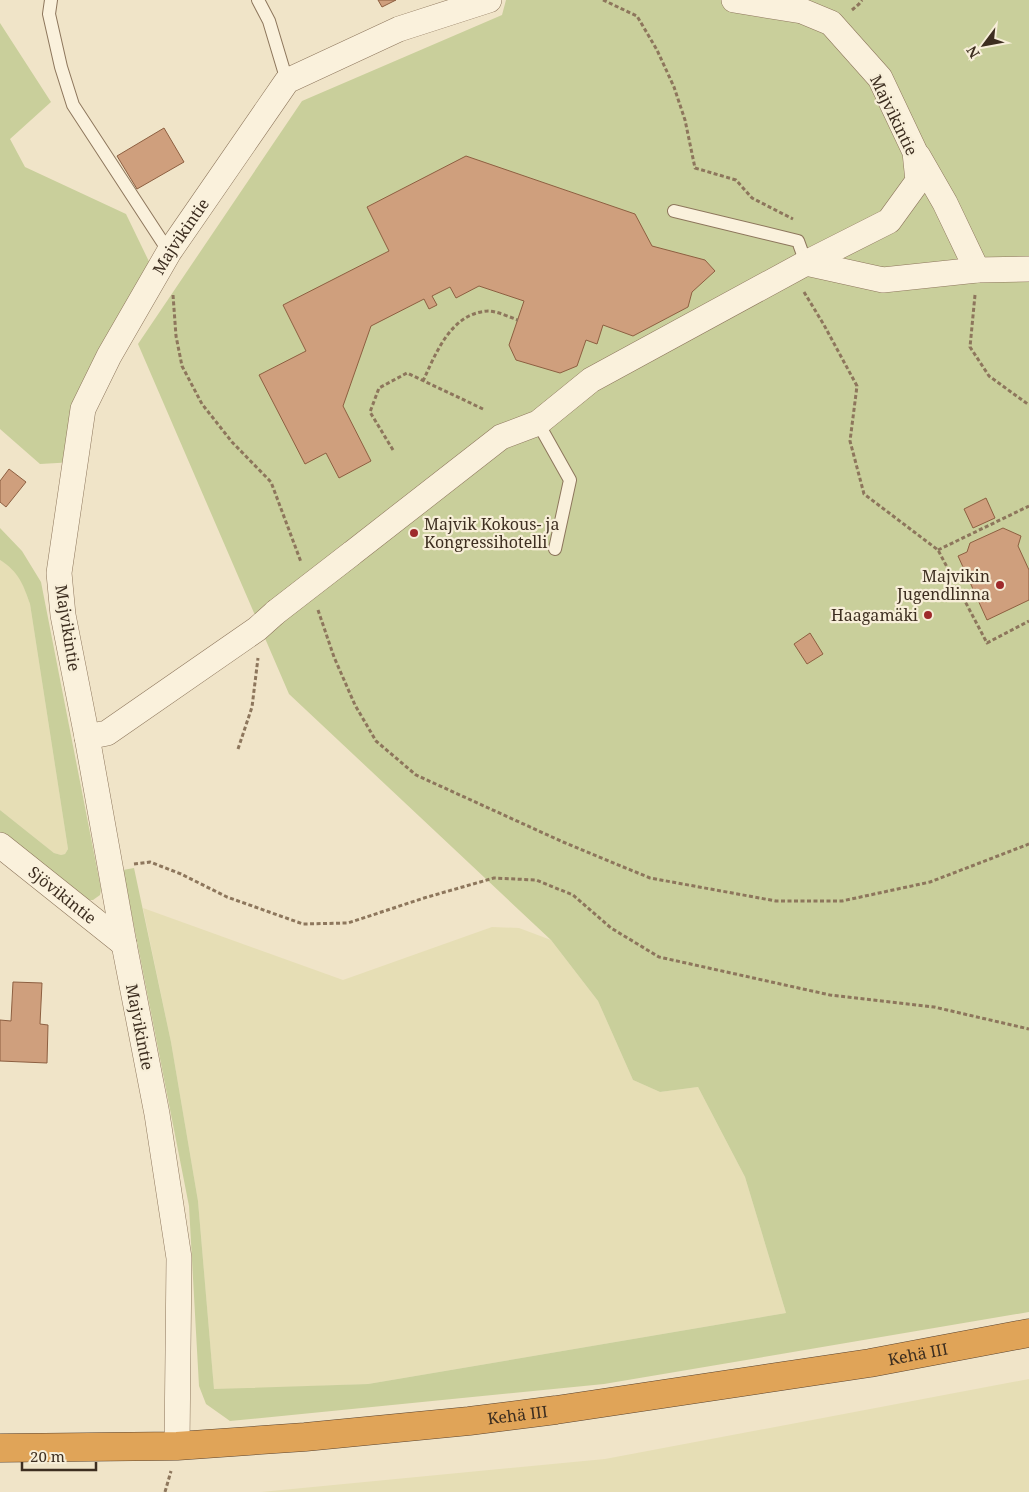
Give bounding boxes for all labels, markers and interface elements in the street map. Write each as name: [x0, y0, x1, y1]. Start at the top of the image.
north arrow: [959, 20, 1009, 70]
text: N: [962, 42, 984, 62]
street label: Majvikintie: [865, 71, 923, 159]
street label: Majvikintie: [147, 194, 214, 278]
place label: Majvik Kokous- ja Kongressihotelli: [424, 513, 559, 553]
marker: Majvik Kokous- ja Kongressihotelli: [408, 527, 420, 539]
place label: Majvikin Jugendlinna: [896, 565, 990, 605]
marker: Majvikin Jugendlinna: [994, 579, 1006, 591]
street label: Majvikintie: [50, 583, 86, 673]
place label: Haagamäki: [831, 604, 918, 626]
marker: Haagamäki: [922, 609, 934, 621]
street label: Sjövikintie: [24, 861, 101, 929]
street label: Majvikintie: [121, 982, 159, 1072]
street label: Kehä III: [886, 1338, 950, 1370]
street label: Kehä III: [486, 1400, 549, 1430]
scale bar: [22, 1440, 96, 1472]
text: 20 m: [30, 1446, 65, 1466]

